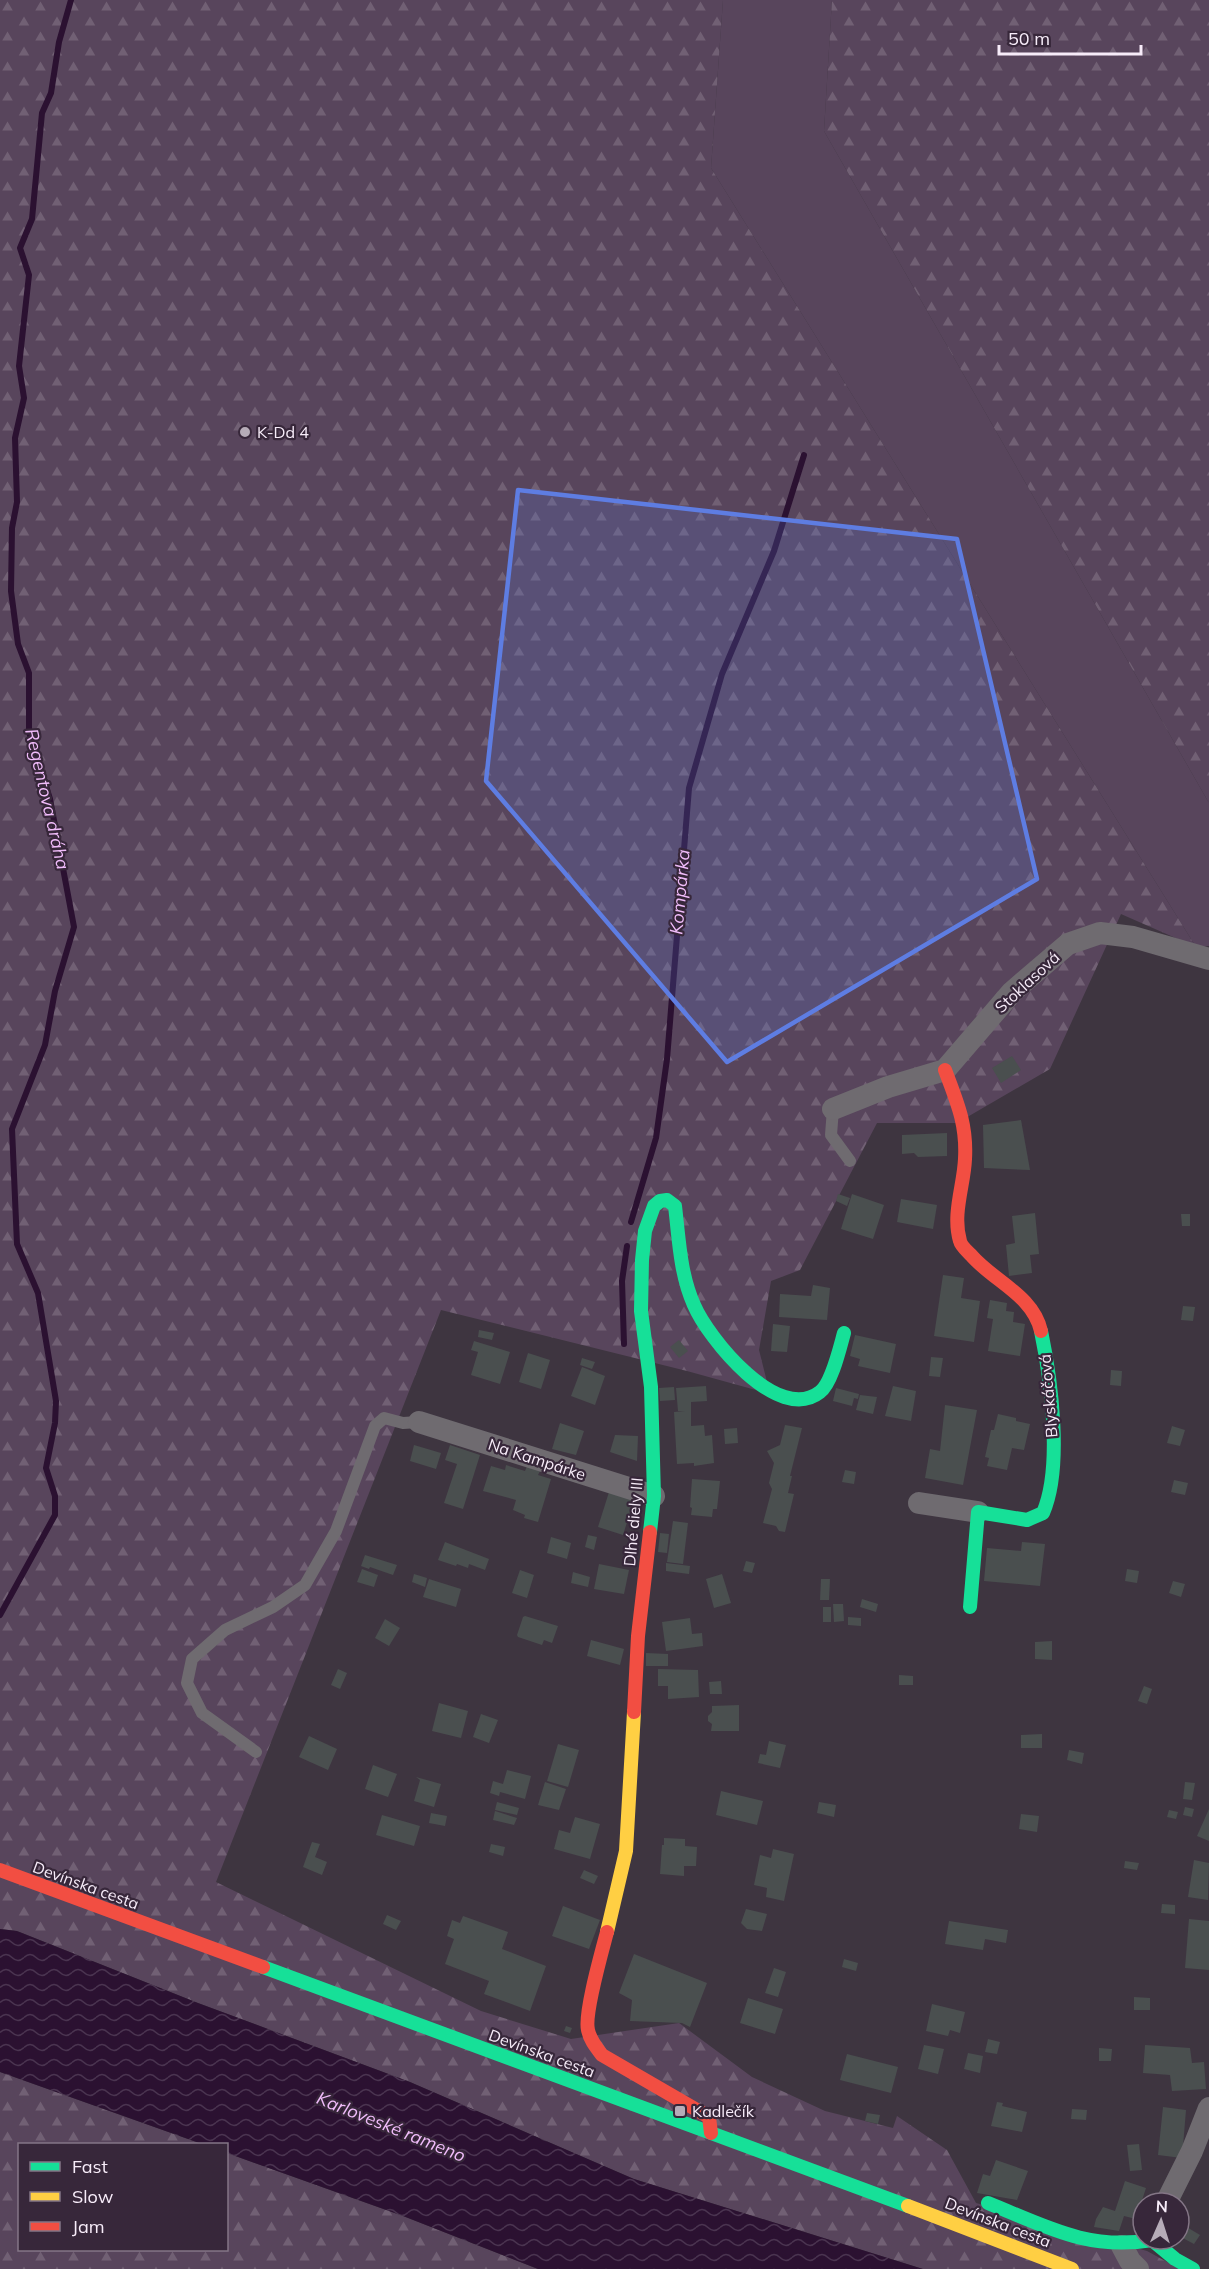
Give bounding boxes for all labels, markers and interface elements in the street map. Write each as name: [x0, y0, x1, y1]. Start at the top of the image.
scale bar: [999, 18, 1142, 56]
text: 50 m: [1008, 27, 1050, 50]
place label: K-Dd 4: [257, 422, 309, 442]
marker: K-Dd 4: [238, 425, 252, 439]
water label: Regentova dráha: [20, 726, 75, 872]
water label: Kompárka: [664, 848, 695, 935]
street label: Stoklasová: [990, 947, 1064, 1017]
street label: Blyskáčová: [1034, 1353, 1062, 1439]
street label: Na Kampárke: [486, 1434, 588, 1484]
street label: Dlhé diely III: [619, 1477, 647, 1567]
street label: Devínska cesta: [30, 1857, 142, 1913]
street label: Devínska cesta: [486, 2025, 598, 2081]
water label: Karloveské rameno: [313, 2086, 469, 2167]
place label: Kadlečík: [692, 2101, 755, 2121]
marker: Kadlečík: [673, 2104, 687, 2118]
legend: [18, 2143, 228, 2251]
text: Fast: [72, 2155, 108, 2178]
text: Slow: [72, 2185, 114, 2208]
north arrow: [1131, 2191, 1191, 2251]
street label: Devínska cesta: [942, 2193, 1054, 2251]
text: N: [1155, 2196, 1168, 2216]
text: Jam: [72, 2215, 105, 2238]

